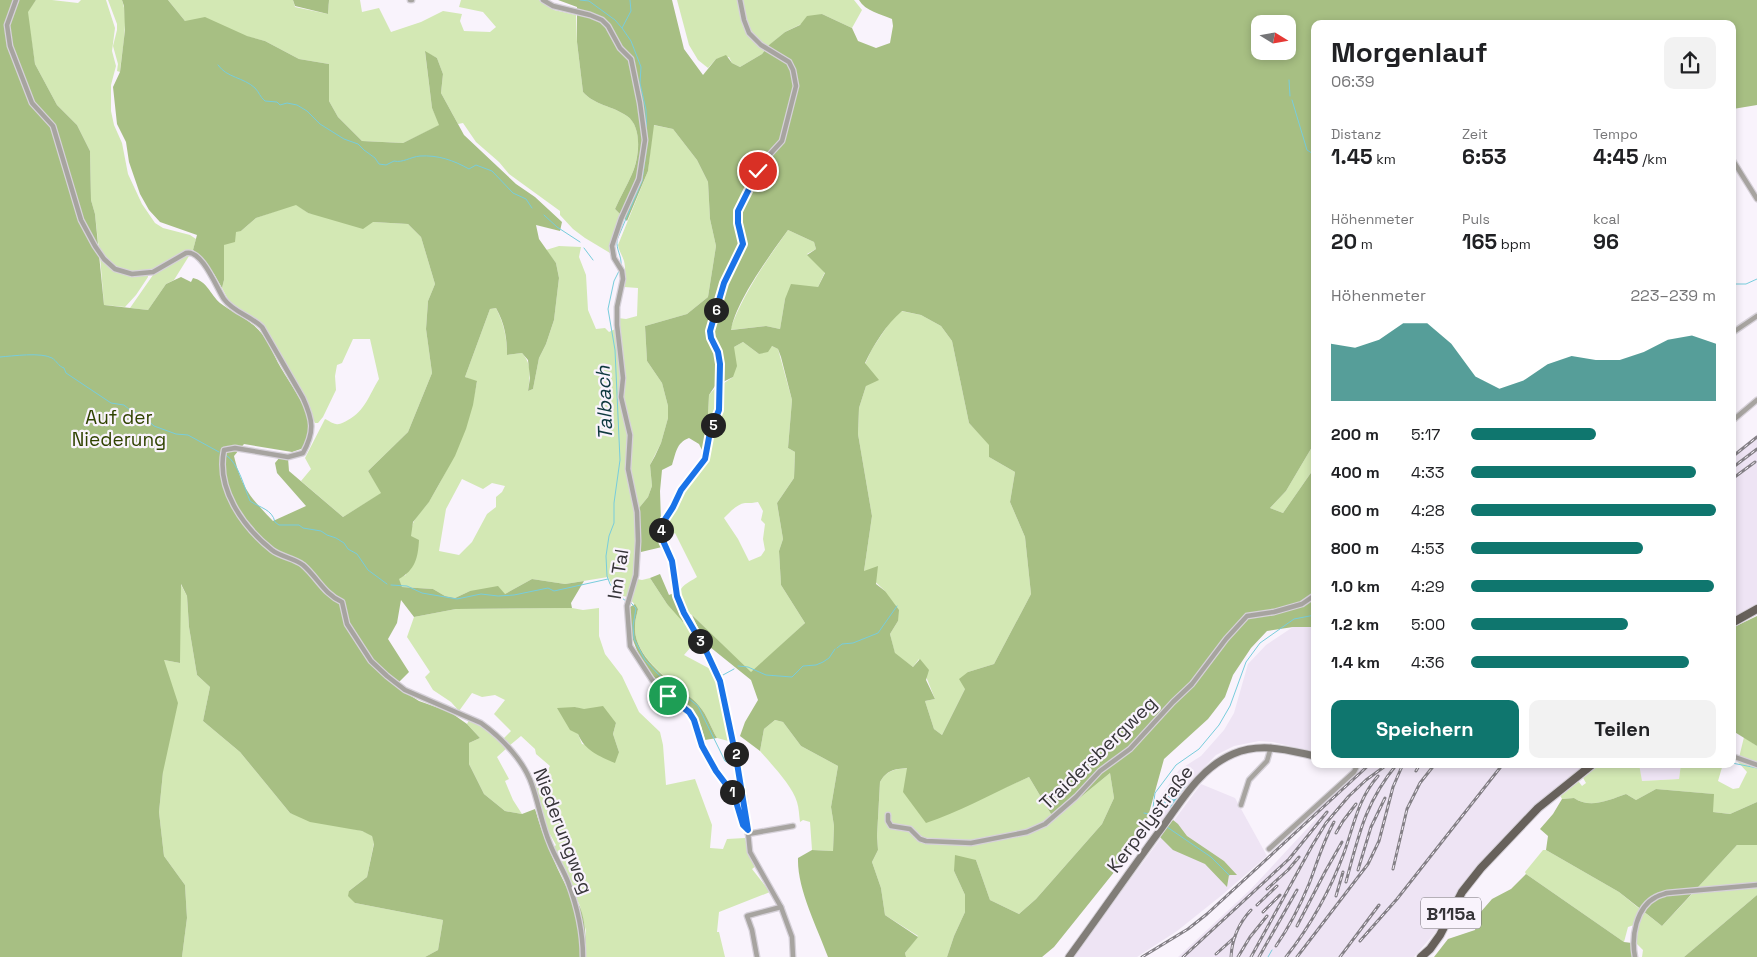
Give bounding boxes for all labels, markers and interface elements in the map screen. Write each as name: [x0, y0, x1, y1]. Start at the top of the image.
north arrow: [1251, 15, 1296, 60]
map controls: [1251, 15, 1296, 60]
text: Morgenlauf: [1331, 34, 1487, 70]
button: share: [1664, 37, 1716, 89]
text: 06:39: [1331, 71, 1375, 92]
text: Distanz: [1331, 125, 1381, 143]
text: Zeit: [1462, 125, 1488, 143]
text: Tempo: [1593, 125, 1638, 143]
text: 1.45: [1331, 143, 1373, 170]
text: 6:53: [1462, 143, 1507, 170]
text: 4:45: [1593, 143, 1639, 170]
pin: [737, 150, 779, 192]
text: km: [1373, 150, 1396, 168]
text: /km: [1639, 150, 1667, 168]
icon: check: [744, 157, 772, 185]
text: Höhenmeter: [1331, 210, 1414, 228]
text: Puls: [1462, 210, 1490, 228]
text: kcal: [1593, 210, 1620, 228]
text: 20: [1331, 228, 1357, 255]
text: 165: [1462, 228, 1497, 255]
text: 96: [1593, 228, 1619, 255]
text: m: [1357, 235, 1373, 253]
text: bpm: [1497, 235, 1531, 253]
text: Höhenmeter: [1331, 285, 1426, 306]
text: 223–239 m: [1630, 285, 1716, 306]
pin: 6: [704, 298, 728, 322]
text: 6: [712, 301, 721, 319]
water label: Talbach: [590, 364, 618, 441]
park label: Auf der Niederung: [72, 405, 166, 452]
pin: 5: [700, 412, 726, 438]
text: 5: [709, 416, 718, 434]
text: 200 m: [1331, 424, 1379, 445]
text: 5:17: [1411, 424, 1440, 445]
text: 400 m: [1331, 462, 1380, 483]
text: 4:33: [1411, 462, 1444, 483]
text: 600 m: [1331, 500, 1379, 521]
text: 4:28: [1411, 500, 1445, 521]
pin: 4: [648, 518, 674, 542]
text: 4: [657, 521, 666, 539]
text: 800 m: [1331, 538, 1379, 559]
text: 4:53: [1411, 538, 1444, 559]
street label: Im Tal: [602, 547, 634, 601]
text: 1.0 km: [1331, 576, 1380, 597]
text: 4:29: [1411, 576, 1444, 597]
text: 1.2 km: [1331, 614, 1379, 635]
text: 5:00: [1411, 614, 1445, 635]
pin: 3: [688, 628, 712, 654]
text: 3: [696, 632, 705, 650]
text: 1.4 km: [1331, 652, 1380, 673]
text: 4:36: [1411, 652, 1445, 673]
pin: [647, 675, 689, 717]
icon: arrive: [654, 682, 682, 710]
street label: Traidersbergweg: [1034, 691, 1162, 815]
button: Speichern: [1331, 700, 1519, 758]
button: Teilen: [1529, 700, 1716, 758]
pin: 2: [724, 742, 748, 766]
text: 2: [732, 745, 741, 763]
street label: Kerpelystraße: [1101, 760, 1199, 878]
street label: Niederungweg: [527, 764, 599, 898]
pin: 1: [720, 780, 744, 804]
text: 1: [729, 783, 736, 801]
road number: B115a: [1421, 898, 1481, 928]

